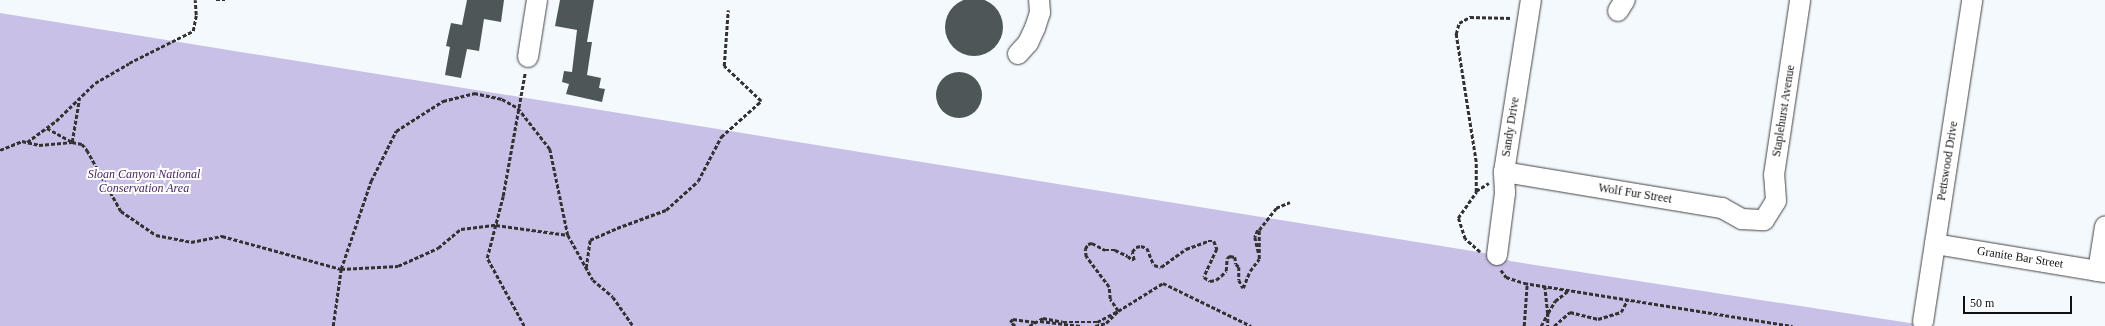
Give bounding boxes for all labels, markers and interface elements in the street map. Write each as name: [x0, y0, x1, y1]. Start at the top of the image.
street label: Staplehurst Avenue: [1770, 64, 1798, 158]
street label: Sandy Drive: [1499, 96, 1523, 158]
street label: Pettswood Drive: [1935, 120, 1961, 202]
park label: Sloan Canyon National Conservation Area: [88, 168, 200, 196]
street label: Wolf Fur Street: [1597, 181, 1673, 207]
street label: Granite Bar Street: [1976, 244, 2064, 272]
scale bar: [1965, 288, 2074, 314]
text: 50 m: [1970, 296, 1994, 310]

